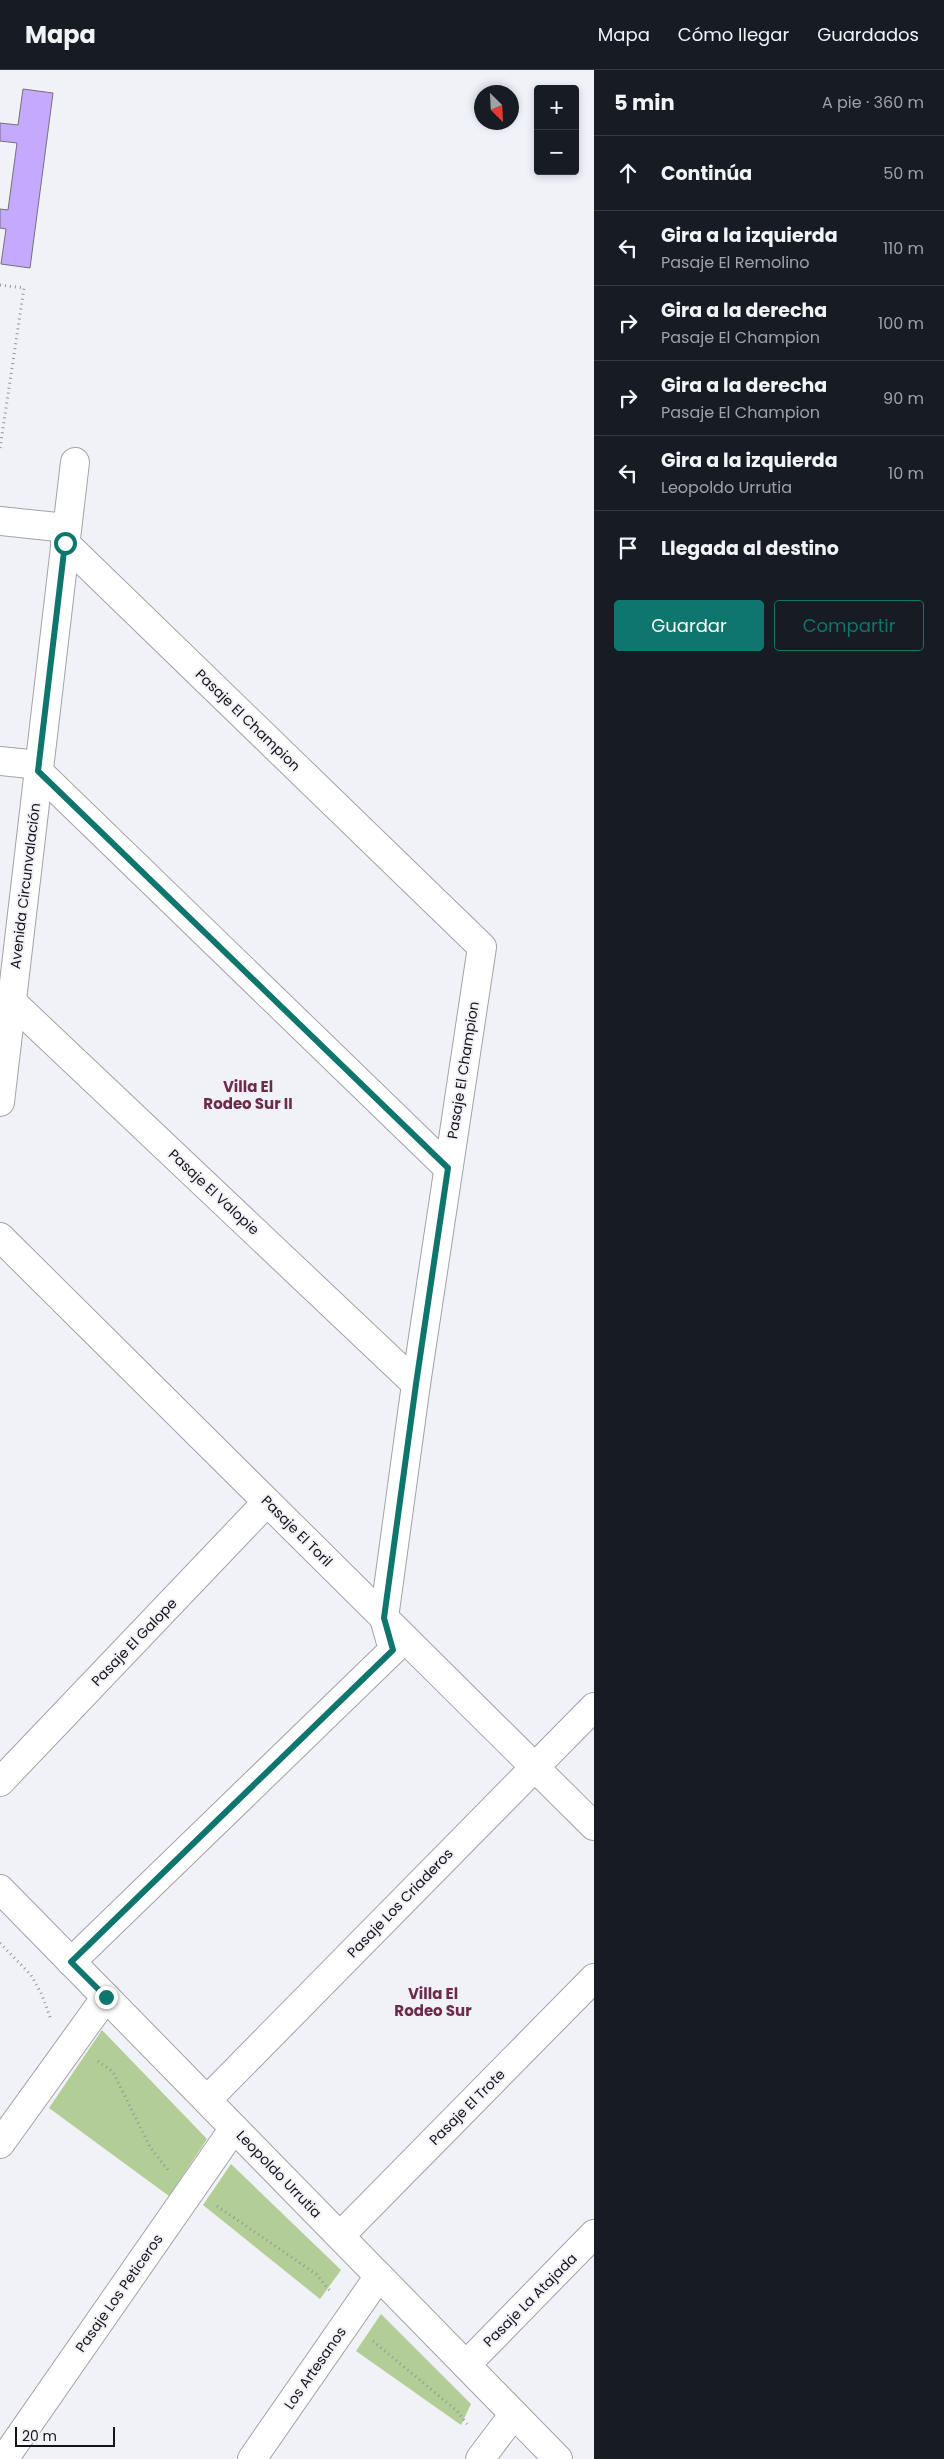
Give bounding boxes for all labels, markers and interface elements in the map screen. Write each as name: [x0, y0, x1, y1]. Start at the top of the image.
text: Mapa: [25, 18, 96, 51]
text: Mapa: [598, 22, 650, 47]
text: Cómo llegar: [678, 22, 789, 47]
text: Guardados: [817, 22, 919, 47]
north arrow: [474, 85, 519, 130]
map controls: [534, 85, 579, 175]
button: +: [534, 85, 579, 130]
text: 5 min: [614, 88, 675, 117]
text: A pie · 360 m: [822, 91, 924, 114]
button: −: [534, 130, 579, 175]
icon: ahead: [614, 159, 642, 187]
text: Continúa: [661, 160, 752, 187]
text: 50 m: [883, 162, 924, 185]
text: Gira a la izquierda: [661, 222, 838, 249]
icon: left: [614, 234, 642, 262]
text: 110 m: [883, 237, 924, 260]
text: Pasaje El Remolino: [661, 251, 810, 274]
text: Gira a la derecha: [661, 297, 827, 324]
icon: right: [614, 309, 642, 337]
text: 100 m: [878, 312, 924, 335]
text: Pasaje El Champion: [661, 326, 820, 349]
text: Gira a la derecha: [661, 372, 827, 399]
icon: right: [614, 384, 642, 412]
text: 90 m: [883, 387, 924, 410]
text: Pasaje El Champion: [661, 401, 820, 424]
text: Gira a la izquierda: [661, 447, 838, 474]
icon: left: [614, 459, 642, 487]
text: 10 m: [888, 462, 924, 485]
text: Leopoldo Urrutia: [661, 476, 792, 499]
route start: [54, 532, 77, 555]
icon: arrive: [614, 534, 642, 562]
text: Llegada al destino: [661, 535, 839, 562]
button: Guardar: [614, 600, 764, 651]
button: Compartir: [774, 600, 924, 651]
street label: Pasaje El Champion: [191, 665, 305, 775]
street label: Avenida Circunvalación: [5, 802, 45, 970]
street label: Pasaje El Champion: [442, 1000, 484, 1140]
district label: Villa El Rodeo Sur II: [203, 1076, 293, 1114]
street label: Pasaje El Valopie: [164, 1145, 264, 1240]
street label: Pasaje El Toril: [257, 1491, 337, 1571]
street label: Pasaje El Galope: [87, 1593, 182, 1690]
street label: Pasaje Los Criaderos: [342, 1844, 458, 1962]
district label: Villa El Rodeo Sur: [394, 1983, 472, 2021]
route end: [95, 1986, 118, 2009]
street label: Pasaje El Trote: [425, 2064, 510, 2149]
street label: Leopoldo Urrutia: [232, 2126, 326, 2222]
street label: Pasaje Los Peticeros: [71, 2230, 167, 2356]
street label: Pasaje La Atajada: [479, 2249, 581, 2351]
street label: Los Artesanos: [279, 2323, 351, 2413]
scale bar: [15, 2424, 115, 2447]
text: 20 m: [22, 2426, 57, 2446]

